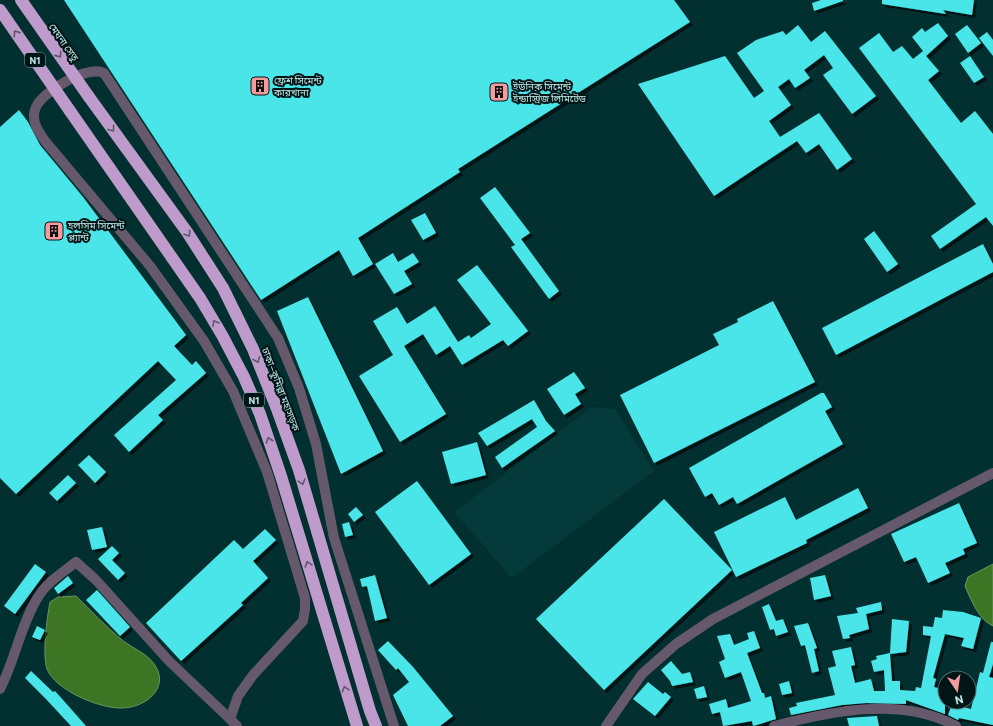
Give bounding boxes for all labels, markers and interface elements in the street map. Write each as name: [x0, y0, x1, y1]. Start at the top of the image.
street label: মেঘনা সেতু: [46, 21, 82, 64]
one-way arrow: [13, 30, 21, 37]
one-way arrow: [54, 51, 62, 58]
road number: N1: [25, 53, 45, 67]
place label: ফ্রেশ সিমেন্ট কারখানা: [273, 74, 322, 98]
building icon: ফ্রেশ সিমেন্ট কারখানা: [249, 75, 271, 97]
place label: ইউনিক সিমেন্ট ইন্ডাস্ট্রিজ লিমিটেড: [512, 80, 587, 104]
building icon: ইউনিক সিমেন্ট ইন্ডাস্ট্রিজ লিমিটেড: [488, 81, 510, 103]
one-way arrow: [107, 125, 115, 132]
place label: হলসিম সিমেন্ট প্ল্যান্ট: [67, 219, 125, 243]
building icon: হলসিম সিমেন্ট প্ল্যান্ট: [43, 220, 65, 242]
one-way arrow: [183, 230, 191, 237]
one-way arrow: [212, 320, 219, 327]
street label: ঢাকা–কুমিল্লা মহাসড়ক: [258, 345, 303, 434]
one-way arrow: [253, 356, 261, 363]
road number: N1: [244, 393, 264, 407]
one-way arrow: [265, 437, 274, 444]
one-way arrow: [297, 478, 306, 485]
one-way arrow: [304, 561, 313, 568]
north arrow: [937, 670, 977, 710]
one-way arrow: [341, 686, 350, 693]
text: N: [954, 693, 965, 707]

